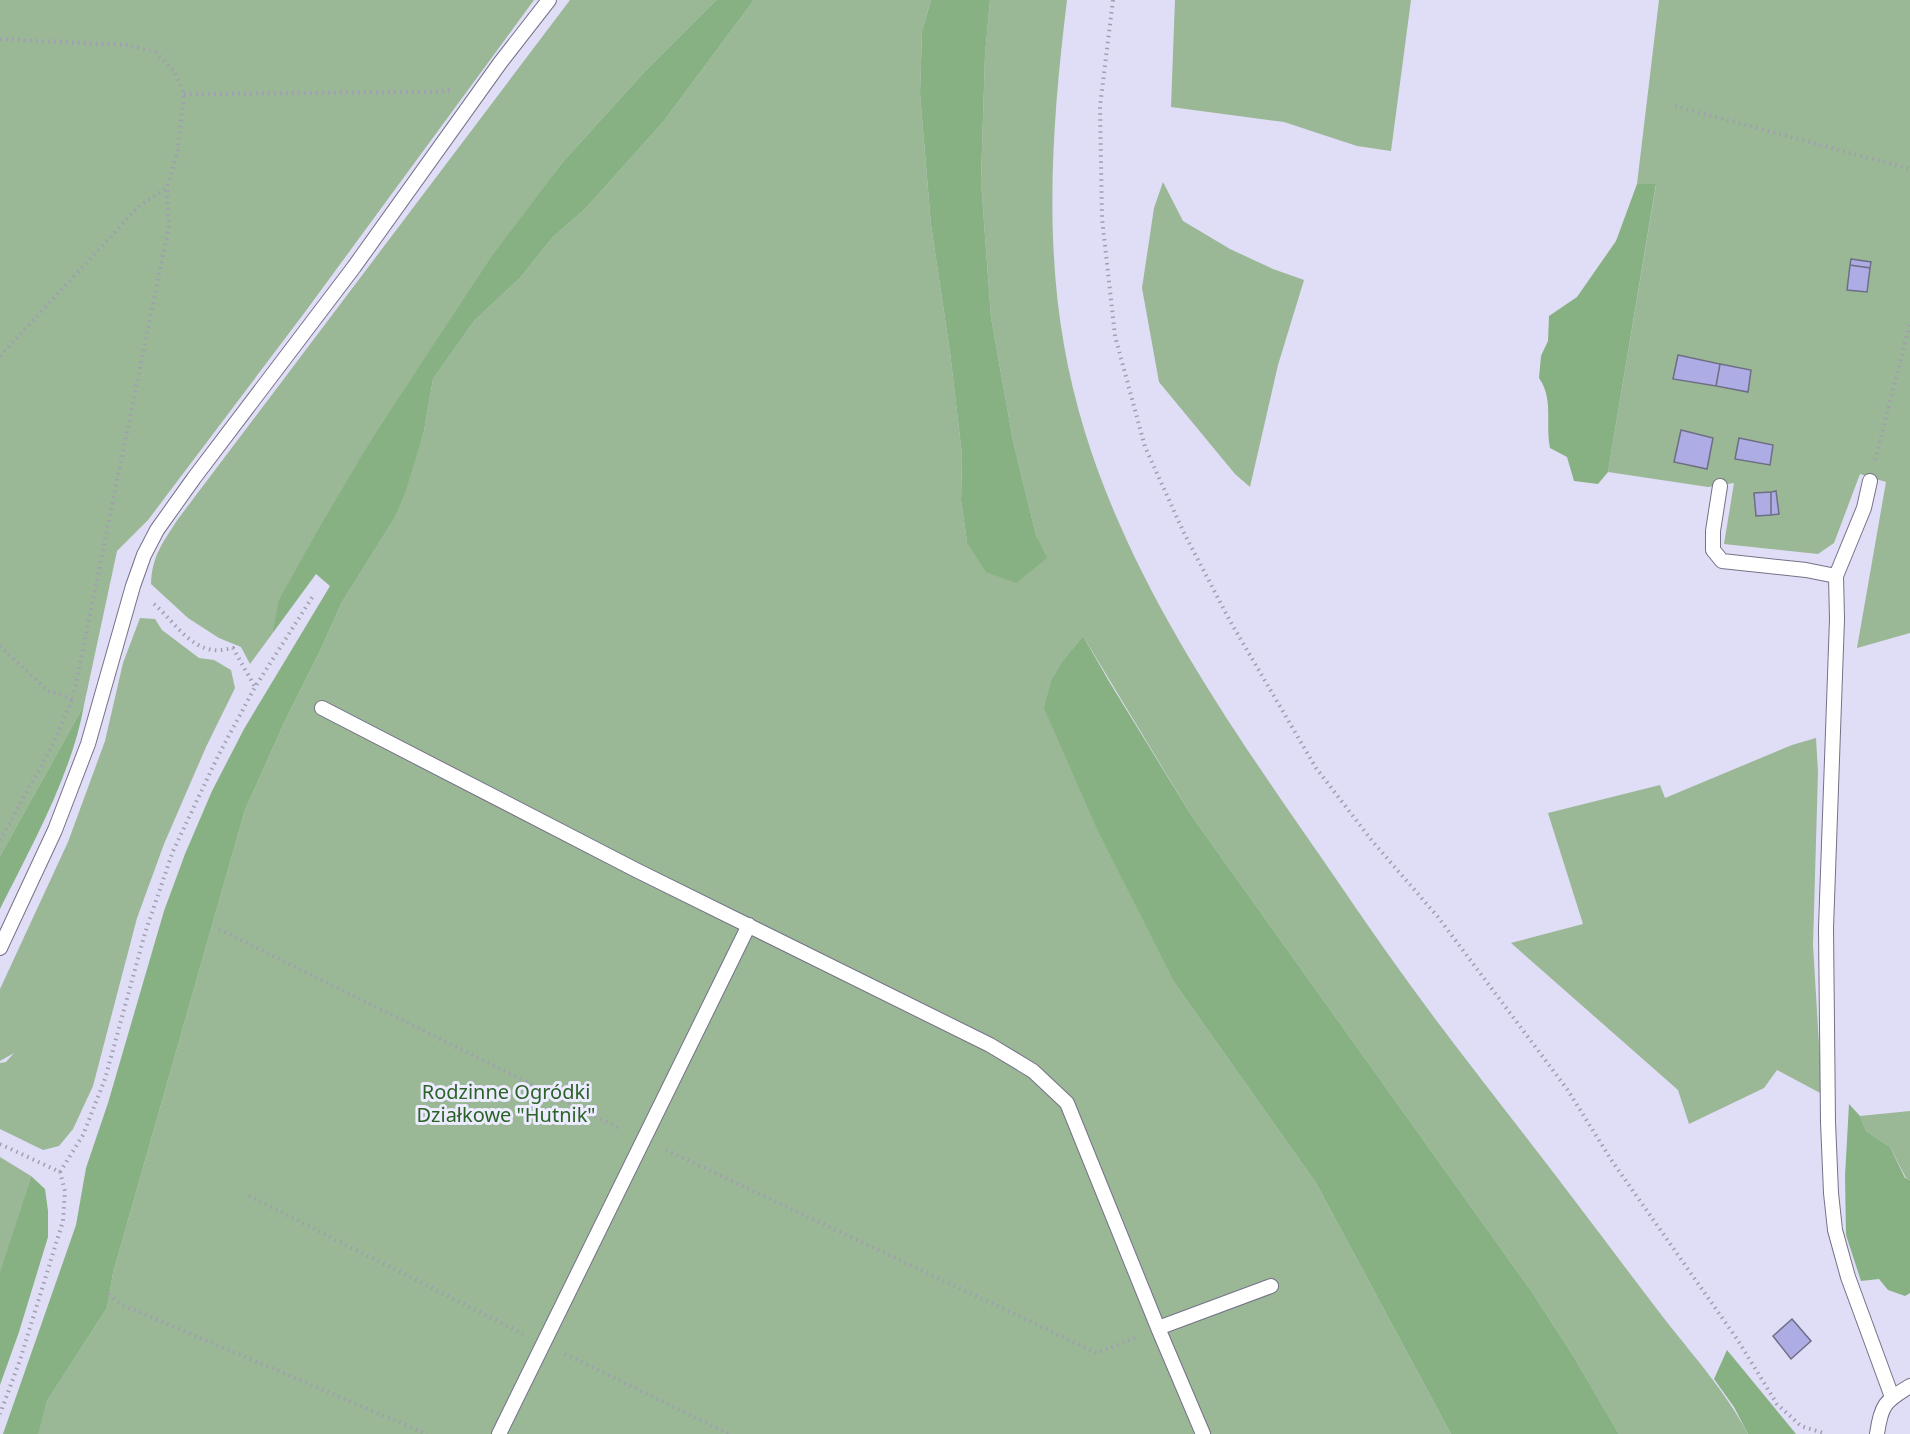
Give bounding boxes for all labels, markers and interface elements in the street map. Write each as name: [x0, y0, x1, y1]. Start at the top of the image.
park label: Rodzinne Ogródki Działkowe "Hutnik": [416, 1078, 596, 1128]

